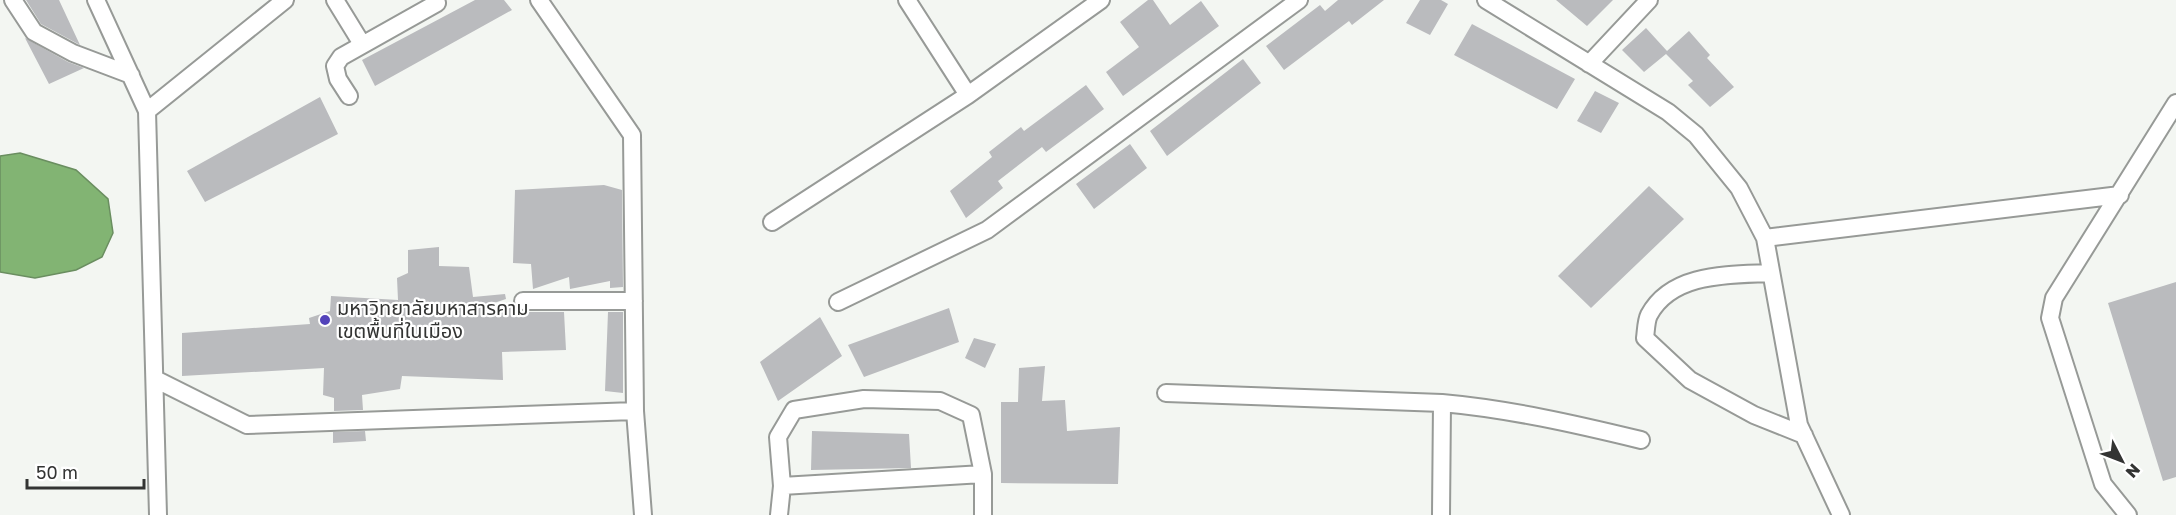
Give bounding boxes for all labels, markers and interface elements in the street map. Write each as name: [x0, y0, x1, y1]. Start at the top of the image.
place label: มหาวิทยาลัยมหาสารคาม เขตพื้นที่ในเมือง: [337, 295, 529, 342]
marker: มหาวิทยาลัยมหาสารคาม เขตพื้นที่ในเมือง: [318, 313, 332, 327]
north arrow: [2092, 431, 2152, 491]
scale bar: [27, 452, 144, 490]
text: N: [2122, 460, 2145, 482]
text: 50 m: [36, 461, 78, 483]

